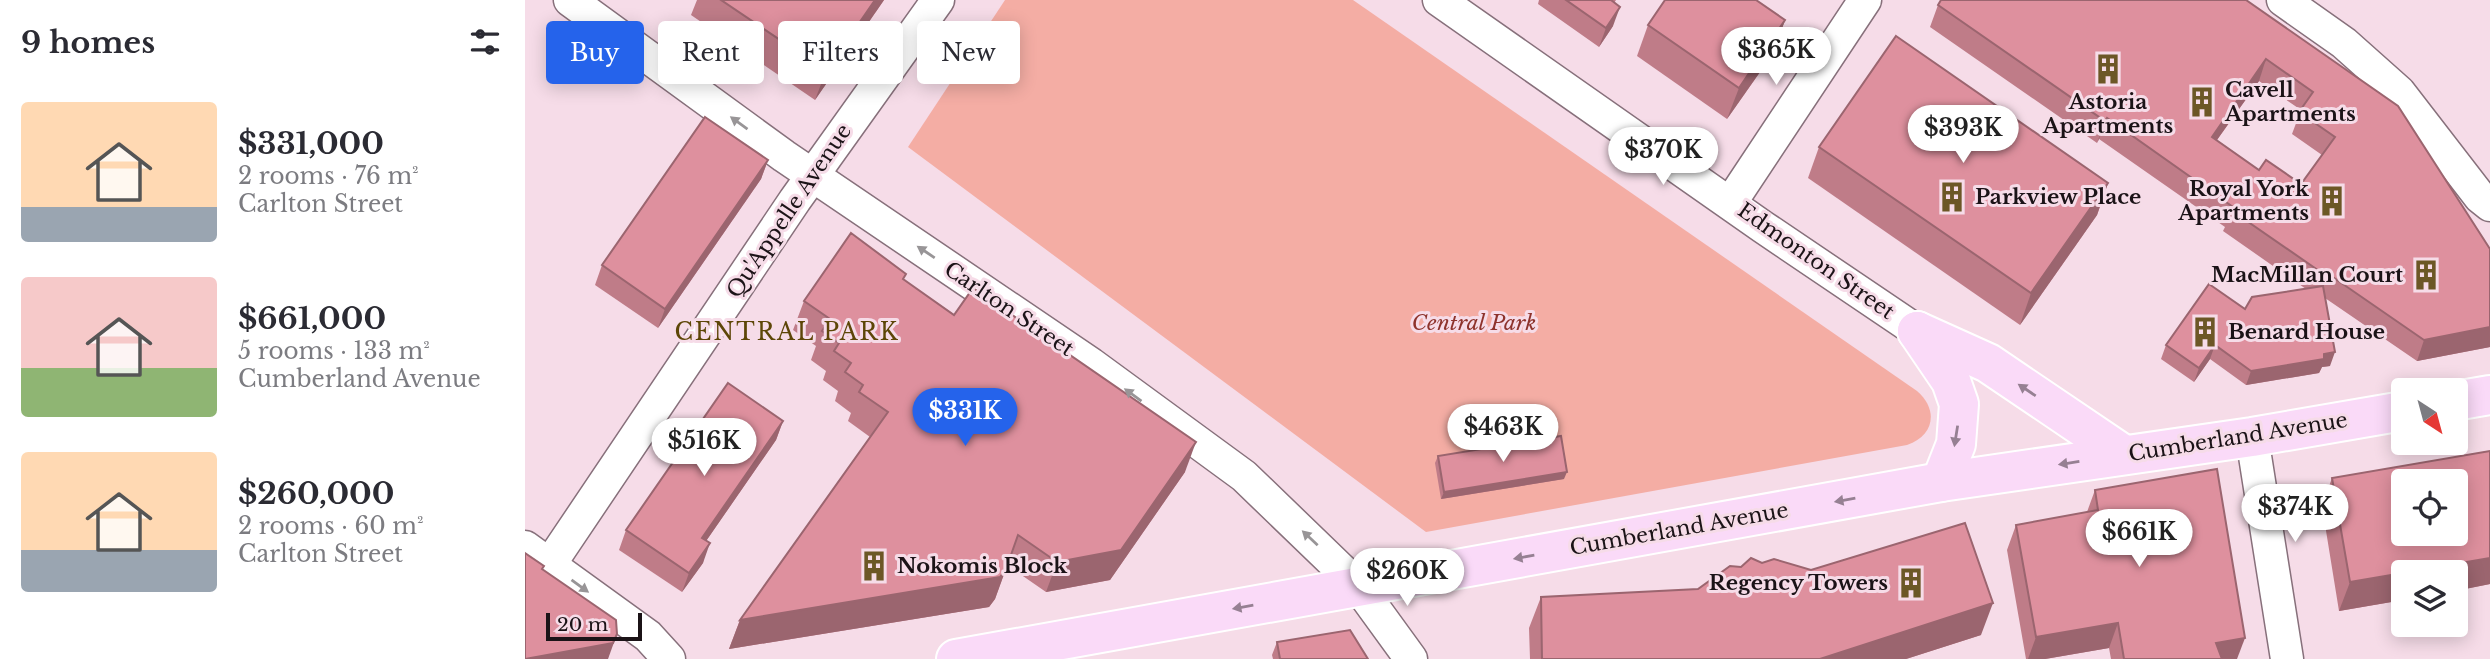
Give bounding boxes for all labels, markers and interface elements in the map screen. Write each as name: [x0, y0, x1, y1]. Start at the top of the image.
chip: Buy: [546, 21, 644, 84]
chip: Rent: [658, 21, 764, 84]
chip: Filters: [778, 21, 903, 84]
chip: New: [917, 21, 1020, 84]
icon: filters: [466, 23, 504, 61]
text: 9 homes: [21, 24, 155, 61]
pin: $365K: [1727, 28, 1825, 87]
text: $365K: [1737, 36, 1815, 64]
building icon: Astoria Apartments: [2091, 52, 2125, 86]
place label: Cavell Apartments: [2224, 77, 2356, 127]
building icon: Cavell Apartments: [2185, 85, 2219, 119]
place label: Astoria Apartments: [2042, 89, 2174, 139]
pin: $393K: [1914, 106, 2012, 165]
text: $393K: [1924, 114, 2002, 142]
one-way arrow: [729, 116, 748, 130]
street label: Qu'Appelle Avenue: [721, 119, 857, 303]
text: $331,000: [238, 125, 384, 162]
pin: $370K: [1614, 128, 1712, 187]
icon: home: [77, 130, 161, 214]
text: $370K: [1624, 136, 1702, 164]
text: 2 rooms · 76 m²: [238, 162, 419, 190]
place label: Royal York Apartments: [2177, 176, 2310, 226]
building icon: Parkview Place: [1935, 180, 1969, 214]
place label: Parkview Place: [1975, 184, 2141, 210]
building icon: Royal York Apartments: [2315, 184, 2349, 218]
text: Carlton Street: [238, 190, 403, 218]
street label: Edmonton Street: [1733, 197, 1899, 325]
one-way arrow: [916, 246, 935, 259]
street label: Carlton Street: [939, 256, 1079, 362]
building icon: MacMillan Court: [2409, 258, 2443, 292]
place label: MacMillan Court: [2211, 262, 2403, 288]
text: $661,000: [238, 300, 386, 337]
icon: home: [77, 305, 161, 389]
park label: Central Park: [1412, 310, 1536, 336]
building icon: Benard House: [2188, 315, 2222, 349]
district label: CENTRAL PARK: [674, 318, 900, 346]
place label: Benard House: [2228, 319, 2385, 345]
text: 5 rooms · 133 m²: [238, 337, 430, 365]
text: Cumberland Avenue: [238, 365, 481, 393]
north arrow: [2391, 378, 2467, 455]
map controls: [2391, 378, 2468, 637]
one-way arrow: [2017, 383, 2037, 396]
pin: $331K: [916, 388, 1014, 448]
one-way arrow: [1124, 388, 1143, 402]
text: $331K: [928, 397, 1002, 425]
pin: $463K: [1454, 405, 1552, 464]
street label: Cumberland Avenue: [2127, 407, 2349, 467]
text: $463K: [1463, 413, 1543, 441]
pin: $516K: [655, 419, 753, 478]
one-way arrow: [1951, 425, 1962, 447]
text: $516K: [668, 427, 740, 455]
one-way arrow: [2058, 458, 2080, 469]
button: locate: [2391, 469, 2468, 546]
text: $260,000: [238, 475, 394, 512]
icon: home: [77, 480, 161, 564]
pin: $374K: [2246, 484, 2344, 544]
text: $374K: [2257, 493, 2333, 521]
one-way arrow: [1834, 494, 1856, 505]
street label: Cumberland Avenue: [1568, 497, 1790, 561]
pin: $661K: [2090, 510, 2188, 569]
text: 2 rooms · 60 m²: [238, 512, 424, 540]
text: $661K: [2102, 518, 2176, 546]
one-way arrow: [1301, 530, 1319, 546]
text: Carlton Street: [238, 540, 403, 568]
pin: $260K: [1358, 548, 1456, 608]
building icon: Nokomis Block: [857, 549, 891, 583]
one-way arrow: [1513, 552, 1535, 563]
place label: Nokomis Block: [897, 553, 1068, 579]
text: $260K: [1366, 557, 1448, 585]
button: layers: [2391, 560, 2468, 637]
building icon: Regency Towers: [1894, 566, 1928, 600]
place label: Regency Towers: [1709, 570, 1888, 596]
one-way arrow: [571, 579, 589, 594]
one-way arrow: [1231, 602, 1253, 613]
scale bar: [546, 610, 642, 642]
text: 20 m: [557, 613, 608, 636]

